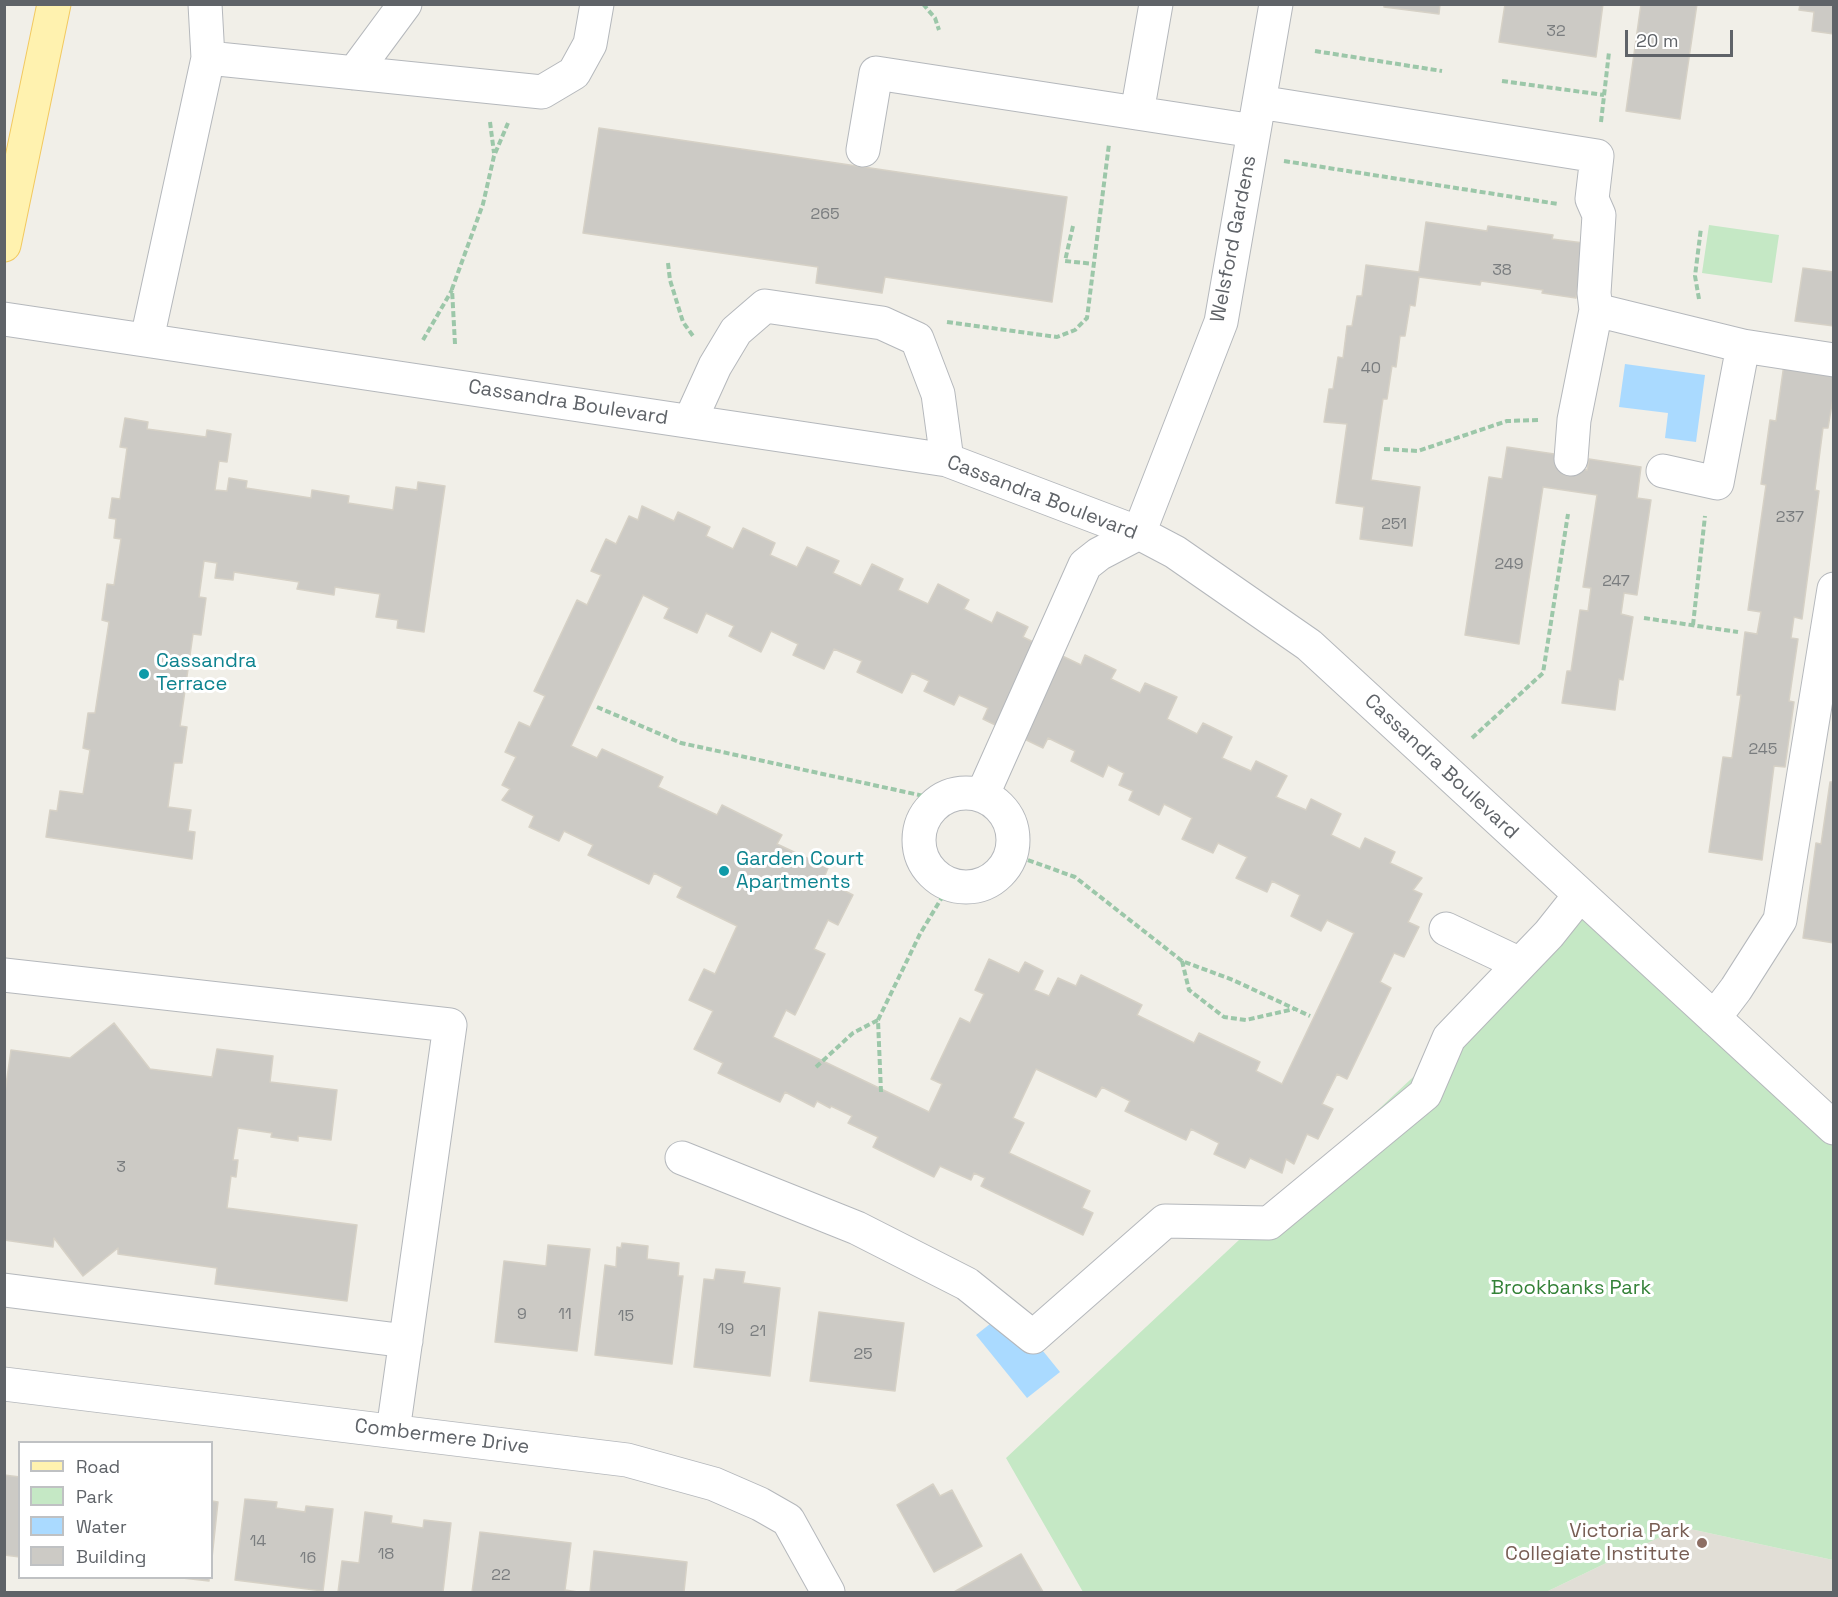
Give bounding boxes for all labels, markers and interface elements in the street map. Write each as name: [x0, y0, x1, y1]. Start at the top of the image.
scale bar: [1628, 18, 1736, 56]
house number: 32: [1546, 22, 1566, 42]
text: 20 m: [1636, 29, 1679, 52]
street label: Welsford Gardens: [1206, 153, 1262, 325]
house number: 265: [810, 205, 840, 225]
house number: 38: [1492, 261, 1512, 281]
house number: 40: [1361, 359, 1381, 379]
street label: Cassandra Boulevard: [466, 375, 670, 431]
street label: Cassandra Boulevard: [943, 451, 1141, 545]
house number: 237: [1776, 508, 1804, 528]
house number: 251: [1381, 515, 1407, 535]
house number: 249: [1495, 555, 1523, 575]
house number: 247: [1602, 572, 1630, 592]
place label: Cassandra Terrace: [156, 650, 257, 697]
marker: Cassandra Terrace: [137, 667, 151, 681]
street label: Cassandra Boulevard: [1359, 689, 1523, 845]
house number: 245: [1749, 740, 1777, 760]
place label: Garden Court Apartments: [736, 848, 864, 895]
marker: Garden Court Apartments: [717, 864, 731, 878]
house number: 3: [116, 1158, 126, 1178]
park label: Brookbanks Park: [1491, 1277, 1651, 1301]
house number: 9: [517, 1305, 527, 1325]
house number: 11: [558, 1305, 572, 1325]
house number: 15: [618, 1307, 634, 1327]
house number: 19: [718, 1320, 734, 1340]
house number: 21: [750, 1322, 766, 1342]
house number: 25: [853, 1345, 873, 1365]
street label: Combermere Drive: [353, 1414, 531, 1460]
legend: [18, 1441, 213, 1579]
text: Road: [76, 1455, 120, 1478]
text: Park: [76, 1485, 113, 1508]
text: Water: [76, 1515, 127, 1538]
place label: Victoria Park Collegiate Institute: [1505, 1520, 1690, 1567]
house number: 14: [250, 1532, 266, 1552]
marker: Victoria Park Collegiate Institute: [1695, 1536, 1709, 1550]
text: Building: [76, 1545, 146, 1568]
house number: 18: [378, 1545, 394, 1565]
house number: 16: [300, 1549, 316, 1569]
house number: 22: [491, 1566, 511, 1586]

